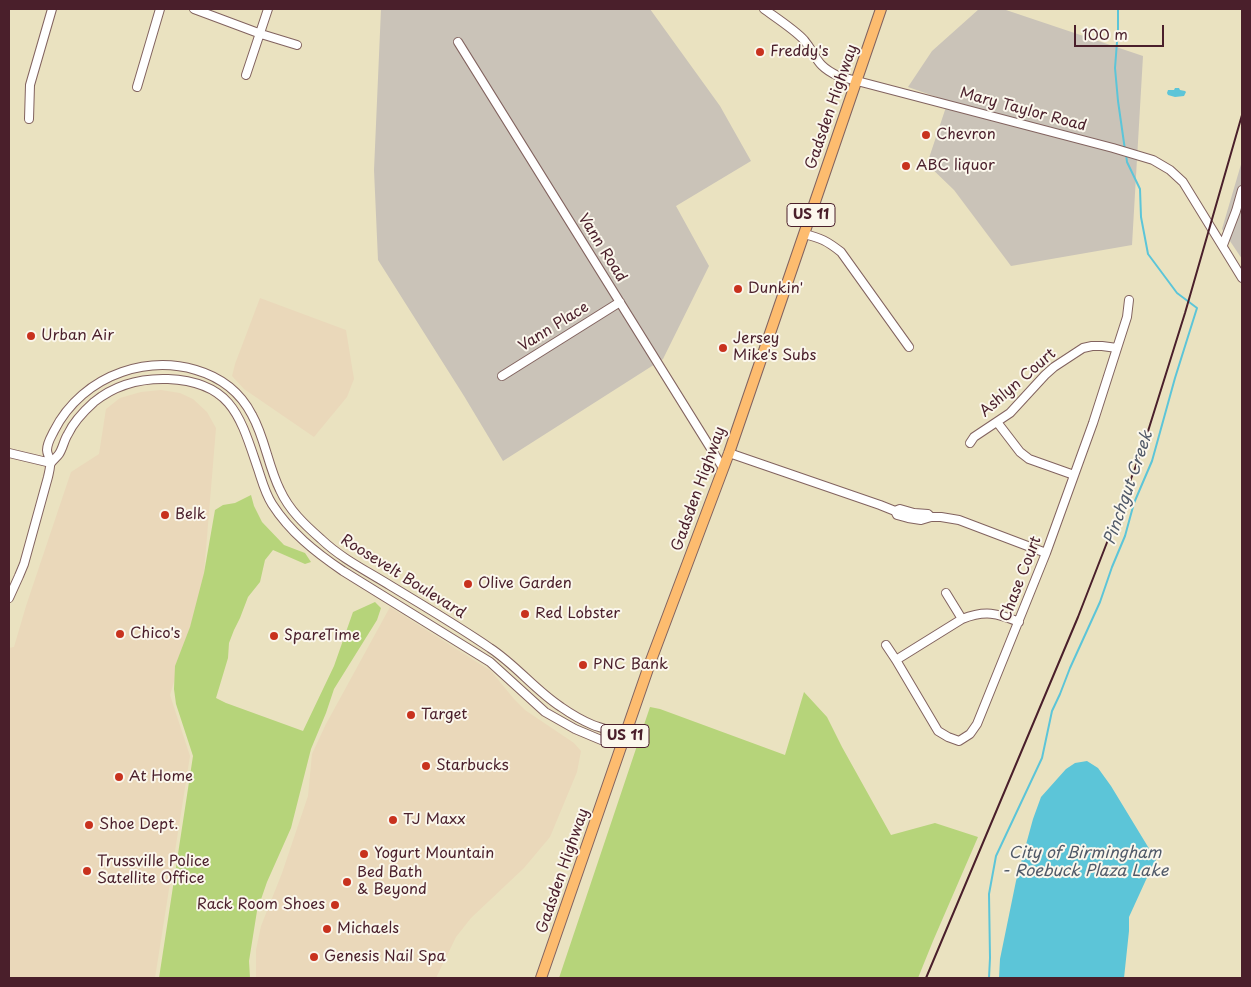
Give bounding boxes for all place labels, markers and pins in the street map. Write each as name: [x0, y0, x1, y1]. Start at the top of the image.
place label: Freddy's: [770, 43, 828, 61]
marker: Freddy's: [754, 46, 766, 58]
place label: Chevron: [936, 126, 996, 144]
marker: Chevron: [920, 129, 932, 141]
place label: ABC liquor: [916, 157, 995, 175]
marker: ABC liquor: [900, 160, 912, 172]
place label: Dunkin': [748, 280, 803, 298]
marker: Dunkin': [732, 283, 744, 295]
place label: Urban Air: [41, 327, 114, 345]
marker: Urban Air: [25, 330, 37, 342]
place label: Jersey Mike's Subs: [733, 330, 816, 365]
marker: Jersey Mike's Subs: [717, 342, 729, 354]
place label: Belk: [175, 506, 206, 524]
marker: Belk: [159, 509, 171, 521]
place label: Olive Garden: [478, 575, 572, 593]
marker: Olive Garden: [462, 578, 474, 590]
place label: Red Lobster: [535, 605, 620, 623]
marker: Red Lobster: [519, 608, 531, 620]
place label: Chico's: [130, 625, 180, 643]
place label: SpareTime: [284, 627, 360, 645]
marker: Chico's: [114, 628, 126, 640]
marker: SpareTime: [268, 630, 280, 642]
place label: PNC Bank: [593, 656, 668, 674]
marker: PNC Bank: [577, 659, 589, 671]
place label: Target: [421, 706, 467, 724]
marker: Target: [405, 709, 417, 721]
place label: Starbucks: [436, 757, 509, 775]
marker: Starbucks: [420, 760, 432, 772]
place label: At Home: [129, 768, 193, 786]
marker: At Home: [113, 771, 125, 783]
place label: TJ Maxx: [403, 811, 466, 829]
marker: TJ Maxx: [387, 814, 399, 826]
place label: Shoe Dept.: [99, 816, 179, 834]
marker: Shoe Dept.: [83, 819, 95, 831]
place label: Yogurt Mountain: [374, 845, 494, 863]
marker: Yogurt Mountain: [358, 848, 370, 860]
place label: Trussville Police Satellite Office: [97, 853, 210, 888]
place label: Bed Bath & Beyond: [357, 864, 427, 899]
marker: Trussville Police Satellite Office: [81, 865, 93, 877]
marker: Bed Bath & Beyond: [341, 876, 353, 888]
place label: Rack Room Shoes: [197, 896, 325, 914]
marker: Rack Room Shoes: [329, 899, 341, 911]
place label: Michaels: [337, 920, 399, 938]
marker: Michaels: [321, 923, 333, 935]
place label: Genesis Nail Spa: [324, 948, 446, 966]
marker: Genesis Nail Spa: [308, 951, 320, 963]

